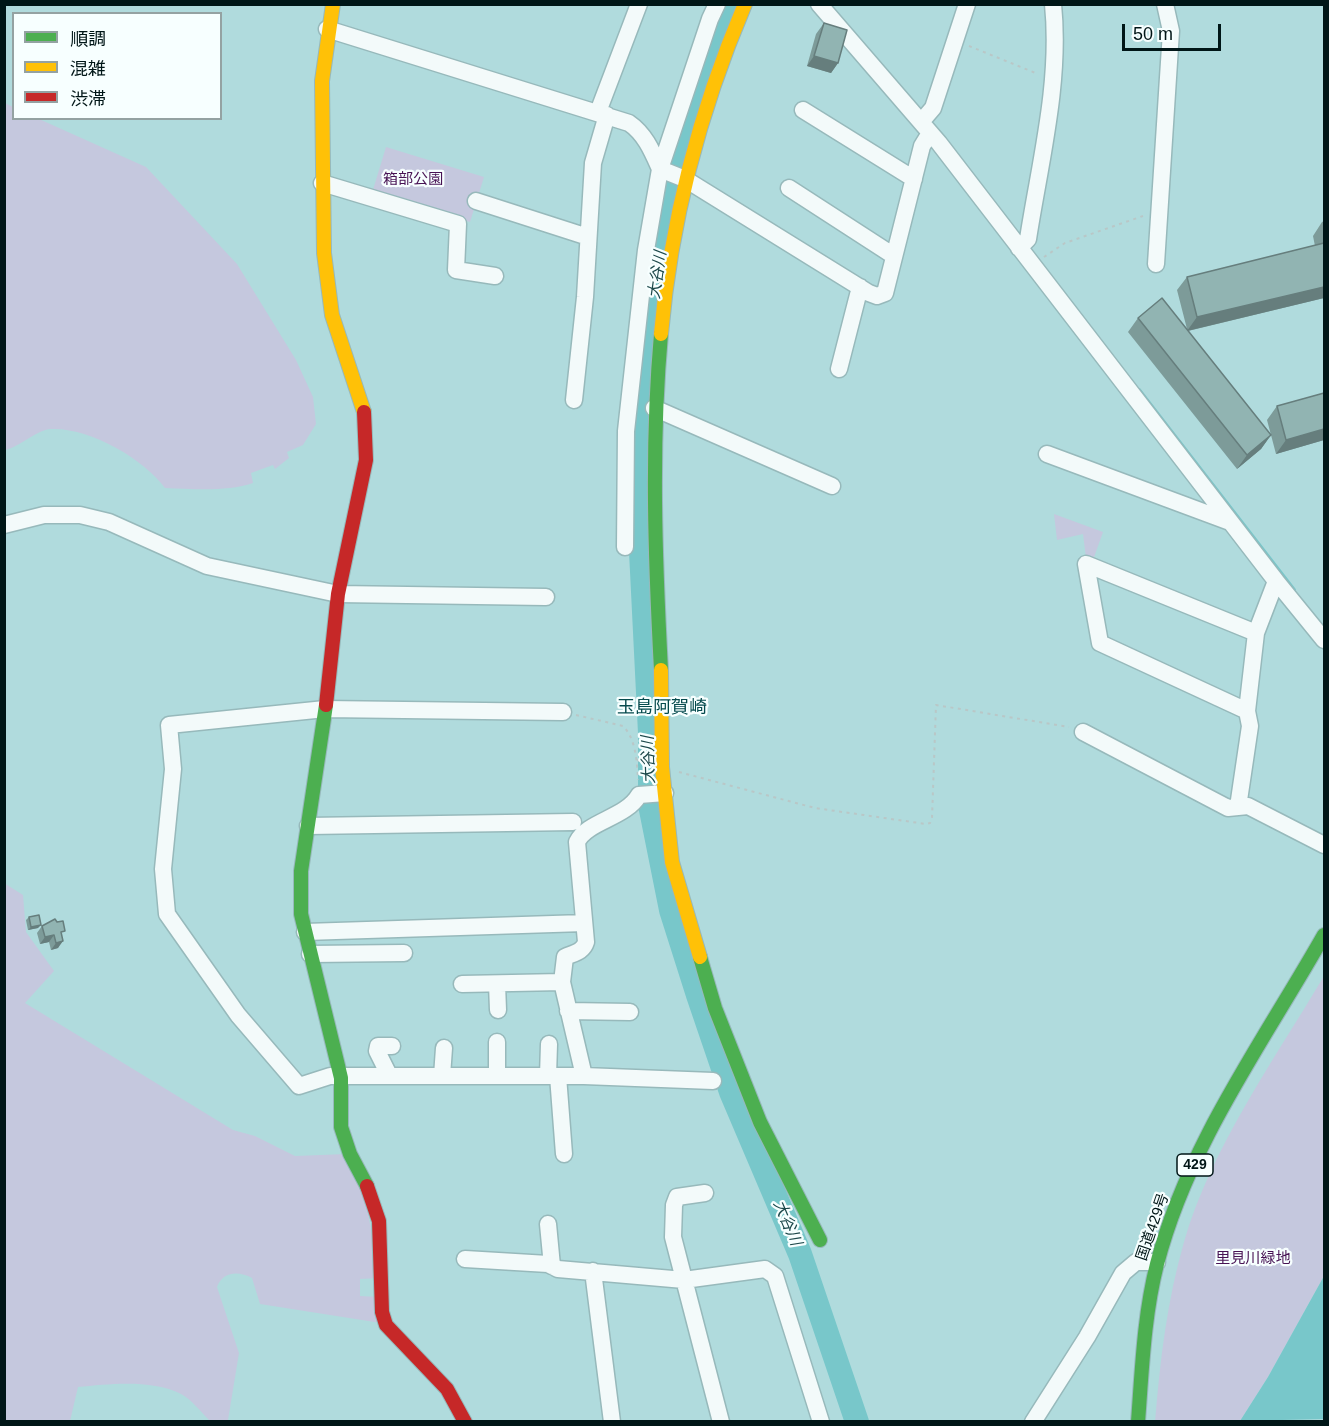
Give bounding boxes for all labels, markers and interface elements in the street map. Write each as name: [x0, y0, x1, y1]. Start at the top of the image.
legend: [12, 12, 222, 120]
scale bar: [1125, 12, 1224, 50]
text: 50 m: [1133, 24, 1173, 44]
text: 順調: [70, 29, 106, 49]
text: 混雑: [70, 59, 106, 79]
text: 渋滞: [70, 89, 106, 109]
park label: 箱部公園: [383, 171, 443, 189]
water label: 大谷川: [645, 250, 671, 300]
district label: 玉島阿賀崎: [617, 697, 707, 719]
water label: 大谷川: [639, 736, 659, 784]
road number: 429: [1177, 1154, 1213, 1176]
street label: 国道429号: [1133, 1191, 1173, 1263]
water label: 大谷川: [769, 1197, 805, 1249]
park label: 里見川緑地: [1216, 1250, 1290, 1268]

